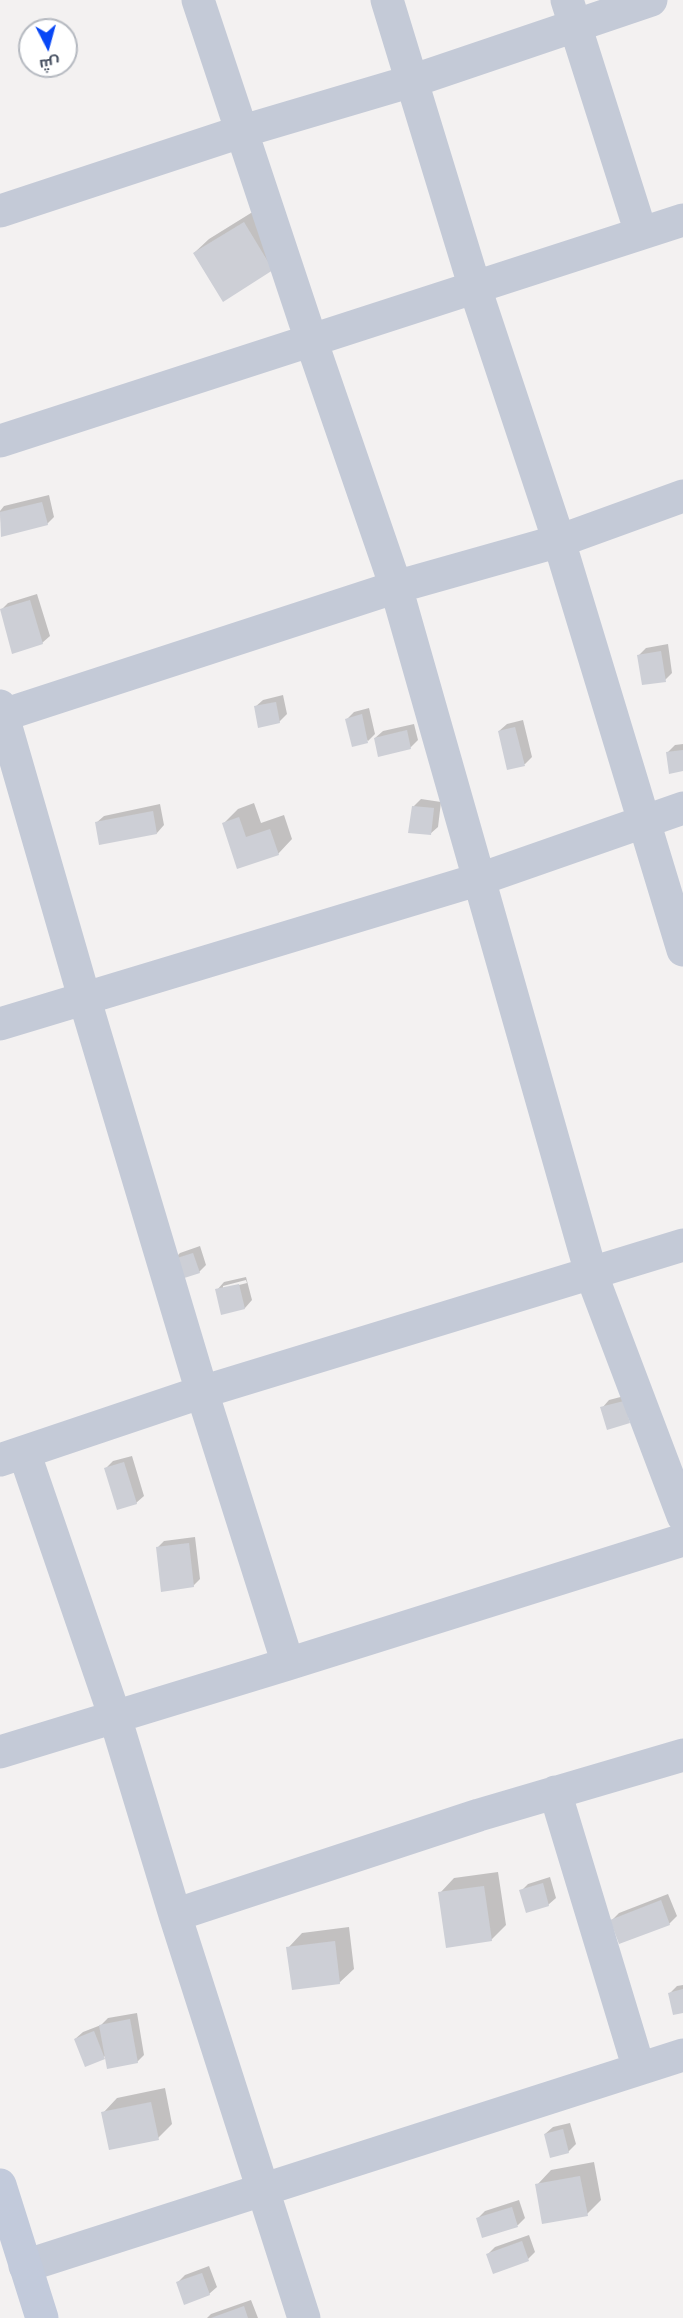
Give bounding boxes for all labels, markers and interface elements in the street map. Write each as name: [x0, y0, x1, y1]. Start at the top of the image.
north arrow: [18, 18, 78, 78]
text: ش: [39, 54, 61, 75]

